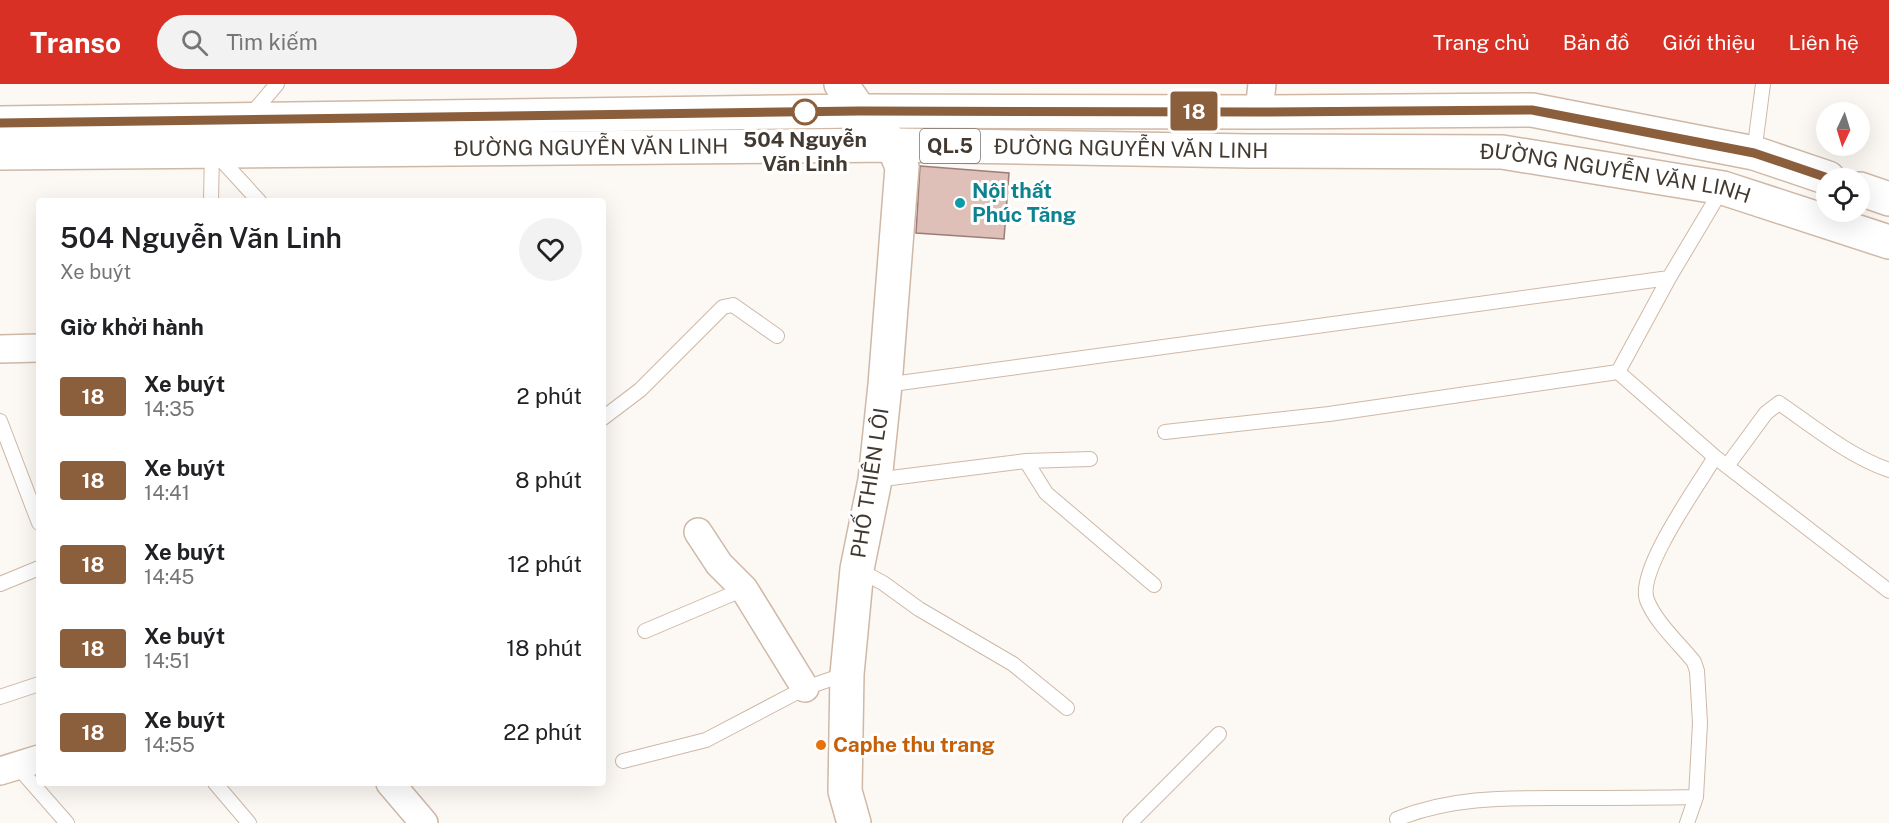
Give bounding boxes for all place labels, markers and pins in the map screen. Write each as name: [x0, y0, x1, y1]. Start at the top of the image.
marker: 504 Nguyễn Văn Linh: [792, 99, 818, 125]
place label: 504 Nguyễn Văn Linh: [743, 127, 867, 176]
place label: Nội thất Phúc Tăng: [972, 178, 1076, 227]
marker: Nội thất Phúc Tăng: [953, 196, 967, 210]
place label: Caphe thu trang: [833, 732, 995, 757]
marker: Caphe thu trang: [814, 738, 828, 752]

